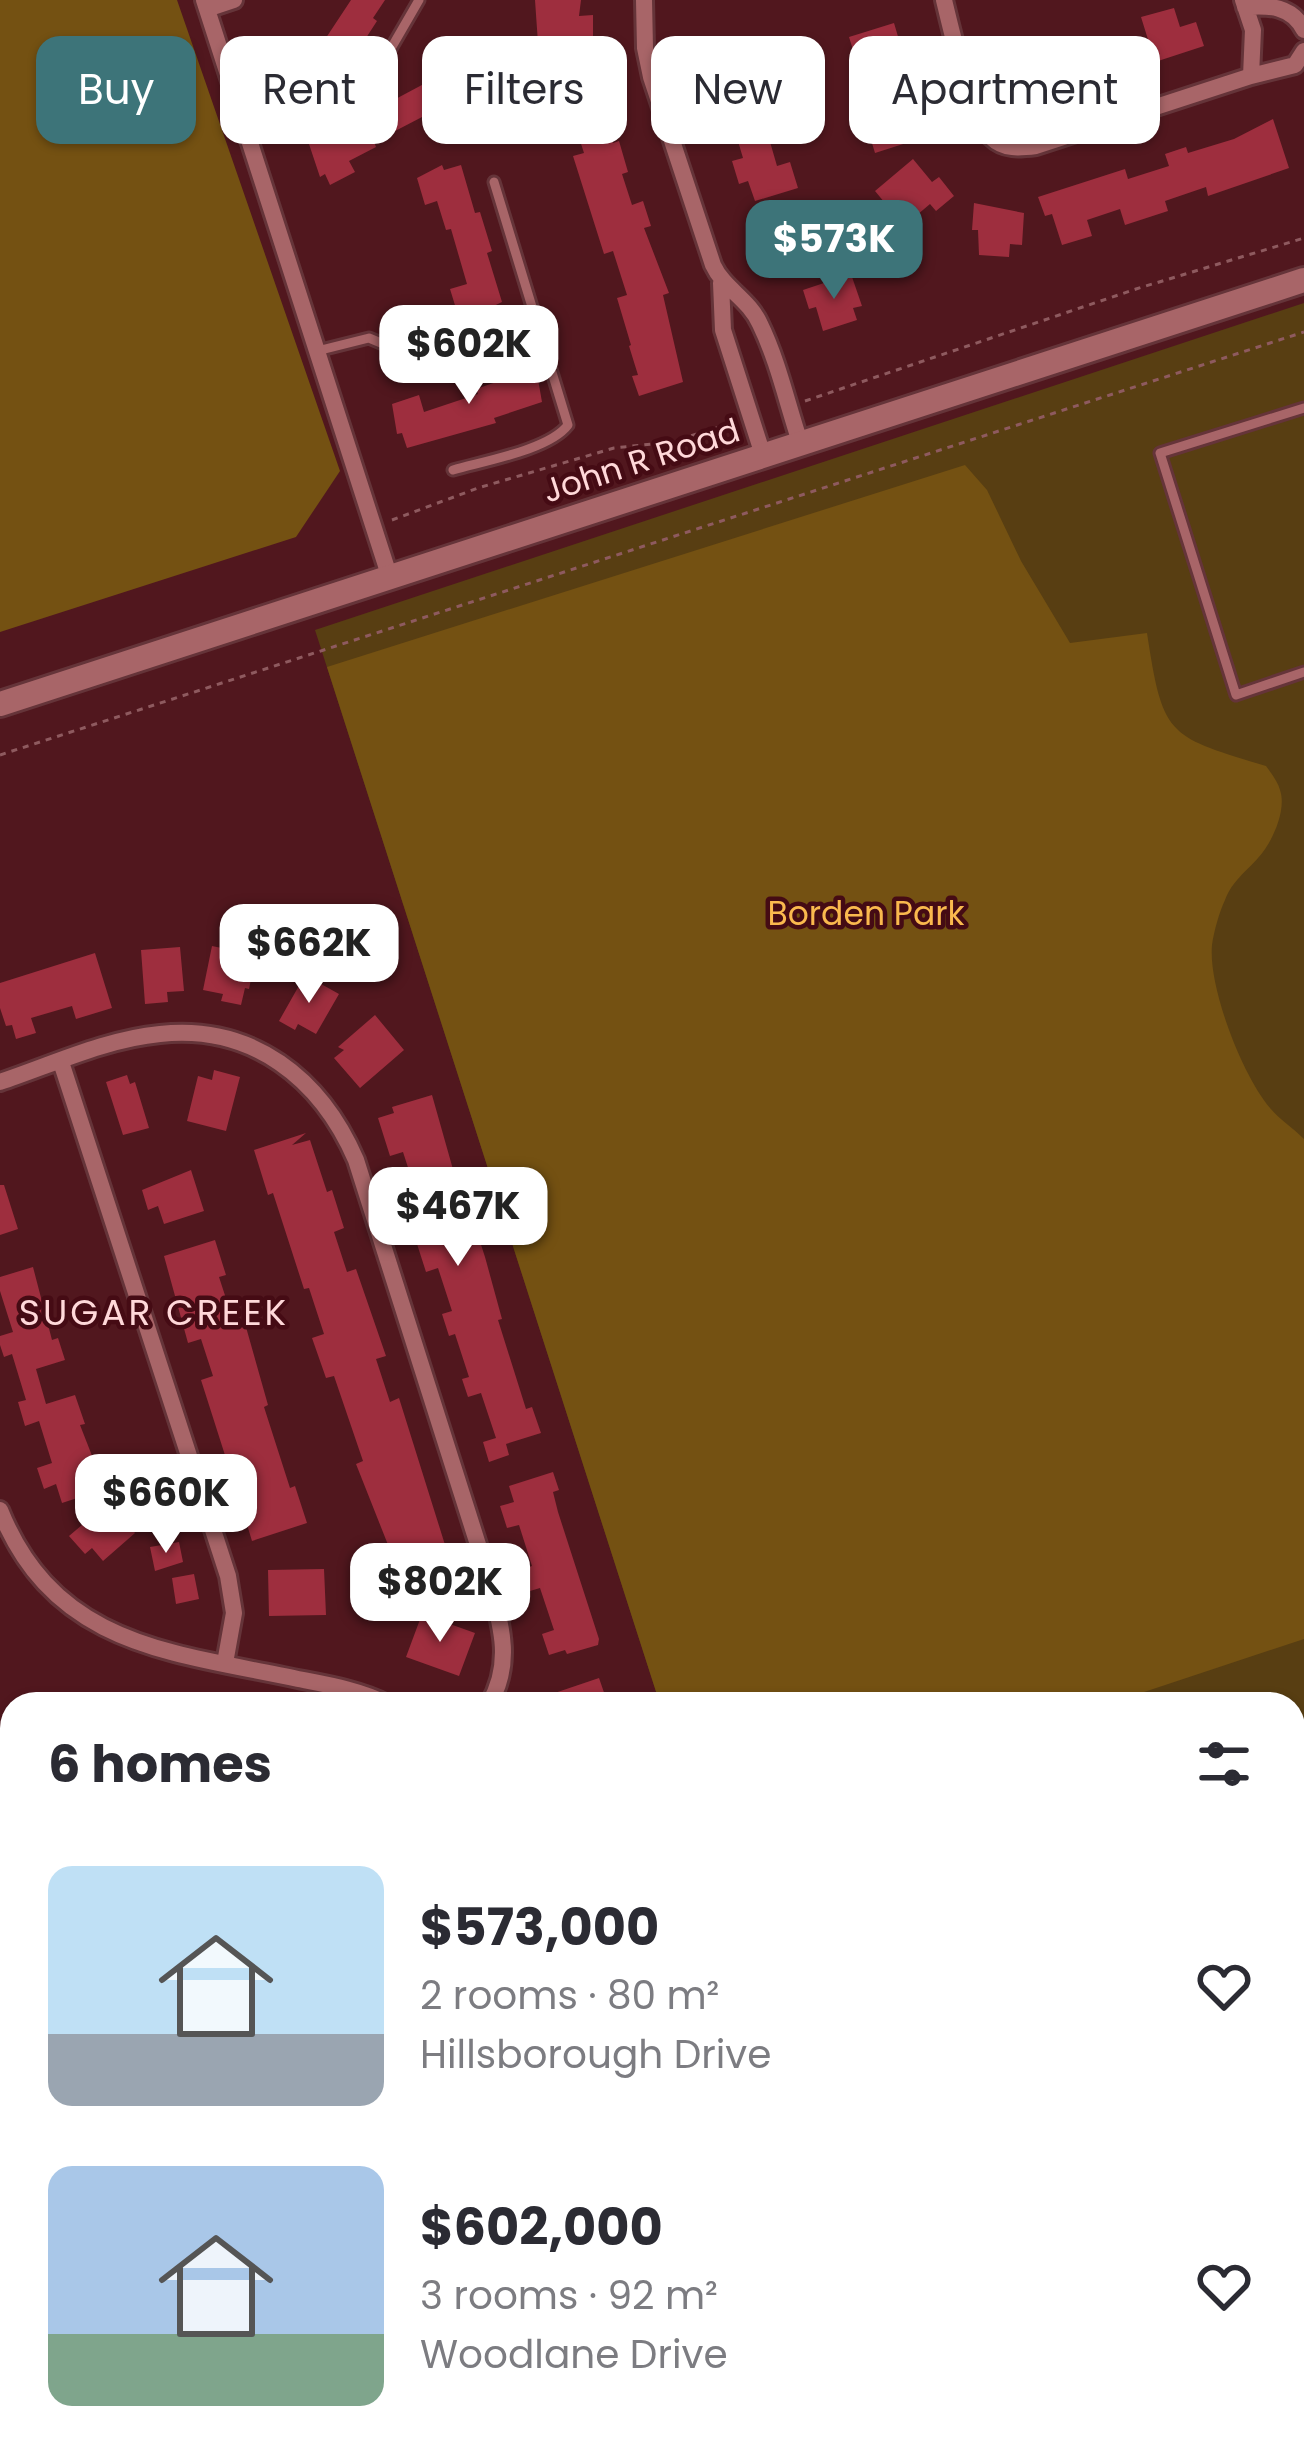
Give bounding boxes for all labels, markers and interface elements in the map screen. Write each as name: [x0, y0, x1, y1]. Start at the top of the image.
chip: Buy: [36, 36, 196, 144]
chip: Rent: [220, 36, 398, 144]
chip: Filters: [422, 36, 627, 144]
chip: New: [651, 36, 825, 144]
chip: Apartment: [849, 36, 1160, 144]
pin: $573K: [750, 200, 918, 302]
text: $573K: [773, 211, 895, 266]
pin: $602K: [385, 305, 553, 407]
text: $602K: [406, 316, 532, 371]
street label: John R Road: [537, 407, 746, 514]
park label: Borden Park: [767, 890, 965, 937]
pin: $662K: [225, 904, 393, 1006]
text: $662K: [247, 915, 371, 970]
pin: $467K: [374, 1167, 542, 1269]
text: $467K: [396, 1178, 520, 1233]
district label: SUGAR CREEK: [19, 1287, 289, 1338]
pin: $660K: [82, 1454, 250, 1556]
text: $660K: [102, 1465, 230, 1520]
pin: $802K: [356, 1543, 524, 1645]
text: $802K: [377, 1554, 503, 1609]
text: 6 homes: [48, 1728, 272, 1800]
icon: filters: [1191, 1731, 1257, 1797]
text: $573,000: [420, 1891, 659, 1963]
icon: home: [144, 1914, 288, 2058]
icon: heart: [1191, 1953, 1257, 2019]
text: 2 rooms · 80 m²: [420, 1968, 719, 2023]
text: Hillsborough Drive: [420, 2027, 771, 2082]
text: $602,000: [420, 2191, 663, 2263]
icon: home: [144, 2214, 288, 2358]
icon: heart: [1191, 2253, 1257, 2319]
text: 3 rooms · 92 m²: [420, 2268, 718, 2323]
text: Woodlane Drive: [420, 2327, 728, 2382]

